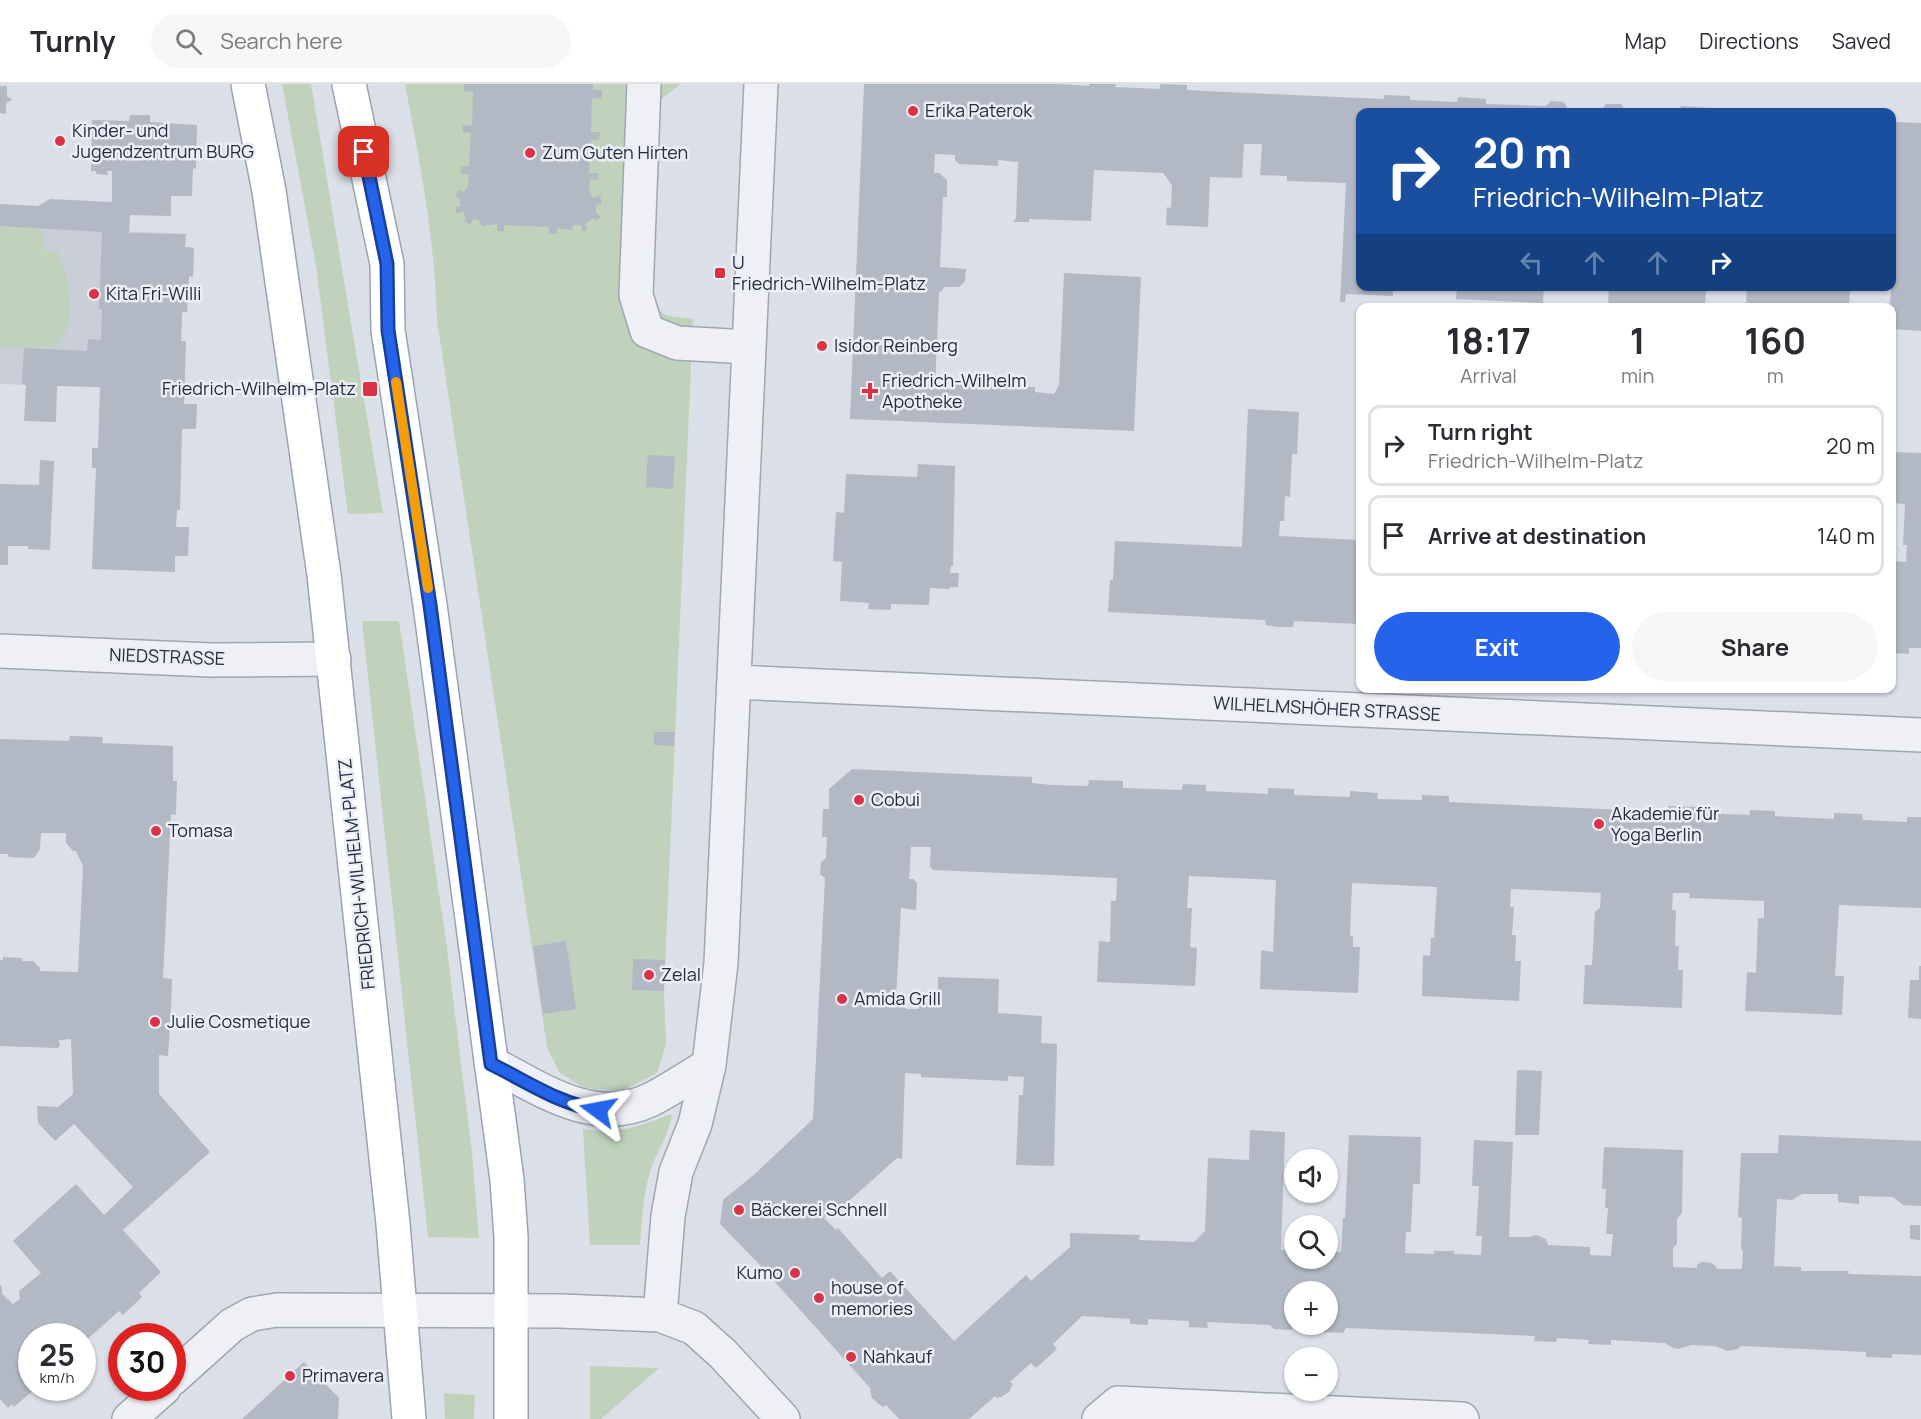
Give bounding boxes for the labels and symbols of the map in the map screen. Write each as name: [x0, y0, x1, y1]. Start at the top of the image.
place label: Erika Paterok: [925, 98, 1033, 122]
marker: Erika Paterok: [906, 104, 920, 118]
place label: Kinder- und Jugendzentrum BURG: [72, 118, 254, 163]
pin: [338, 126, 389, 177]
marker: Kinder- und Jugendzentrum BURG: [53, 134, 67, 148]
place label: Zum Guten Hirten: [542, 140, 688, 164]
marker: Zum Guten Hirten: [523, 146, 537, 160]
place label: U Friedrich-Wilhelm-Platz: [732, 250, 926, 295]
marker: U Friedrich-Wilhelm-Platz: [713, 266, 727, 280]
place label: Kita Fri-Willi: [106, 281, 202, 305]
marker: Kita Fri-Willi: [87, 287, 101, 301]
place label: Isidor Reinberg: [834, 333, 958, 357]
marker: Isidor Reinberg: [815, 339, 829, 353]
place label: Friedrich-Wilhelm Apotheke: [882, 368, 1027, 413]
place label: Friedrich-Wilhelm-Platz: [162, 376, 356, 400]
marker: Friedrich-Wilhelm-Platz: [361, 380, 379, 398]
marker: Friedrich-Wilhelm Apotheke: [863, 384, 877, 398]
street label: NIEDSTRASSE: [109, 642, 225, 670]
street label: WILHELMSHÖHER STRASSE: [1213, 690, 1442, 726]
street label: FRIEDRICH-WILHELM-PLATZ: [332, 757, 380, 991]
place label: Cobui: [871, 787, 920, 811]
marker: Cobui: [852, 793, 866, 807]
place label: Akademie für Yoga Berlin: [1611, 801, 1720, 846]
marker: Akademie für Yoga Berlin: [1592, 817, 1606, 831]
place label: Tomasa: [168, 818, 233, 842]
marker: Tomasa: [149, 824, 163, 838]
place label: Zelal: [661, 962, 701, 986]
marker: Zelal: [642, 968, 656, 982]
place label: Amida Grill: [854, 986, 941, 1010]
marker: Amida Grill: [835, 992, 849, 1006]
place label: Julie Cosmetique: [167, 1009, 310, 1033]
marker: Julie Cosmetique: [148, 1015, 162, 1029]
position arrow: [566, 1078, 630, 1142]
place label: Bäckerei Schnell: [751, 1197, 887, 1221]
marker: Bäckerei Schnell: [732, 1203, 746, 1217]
place label: Kumo: [736, 1260, 783, 1284]
marker: Kumo: [788, 1266, 802, 1280]
place label: house of memories: [831, 1275, 913, 1320]
marker: house of memories: [812, 1291, 826, 1305]
speed limit sign: 30: [108, 1323, 186, 1401]
place label: Nahkauf: [863, 1344, 933, 1368]
marker: Nahkauf: [844, 1350, 858, 1364]
place label: Primavera: [302, 1363, 384, 1387]
marker: Primavera: [283, 1369, 297, 1383]

